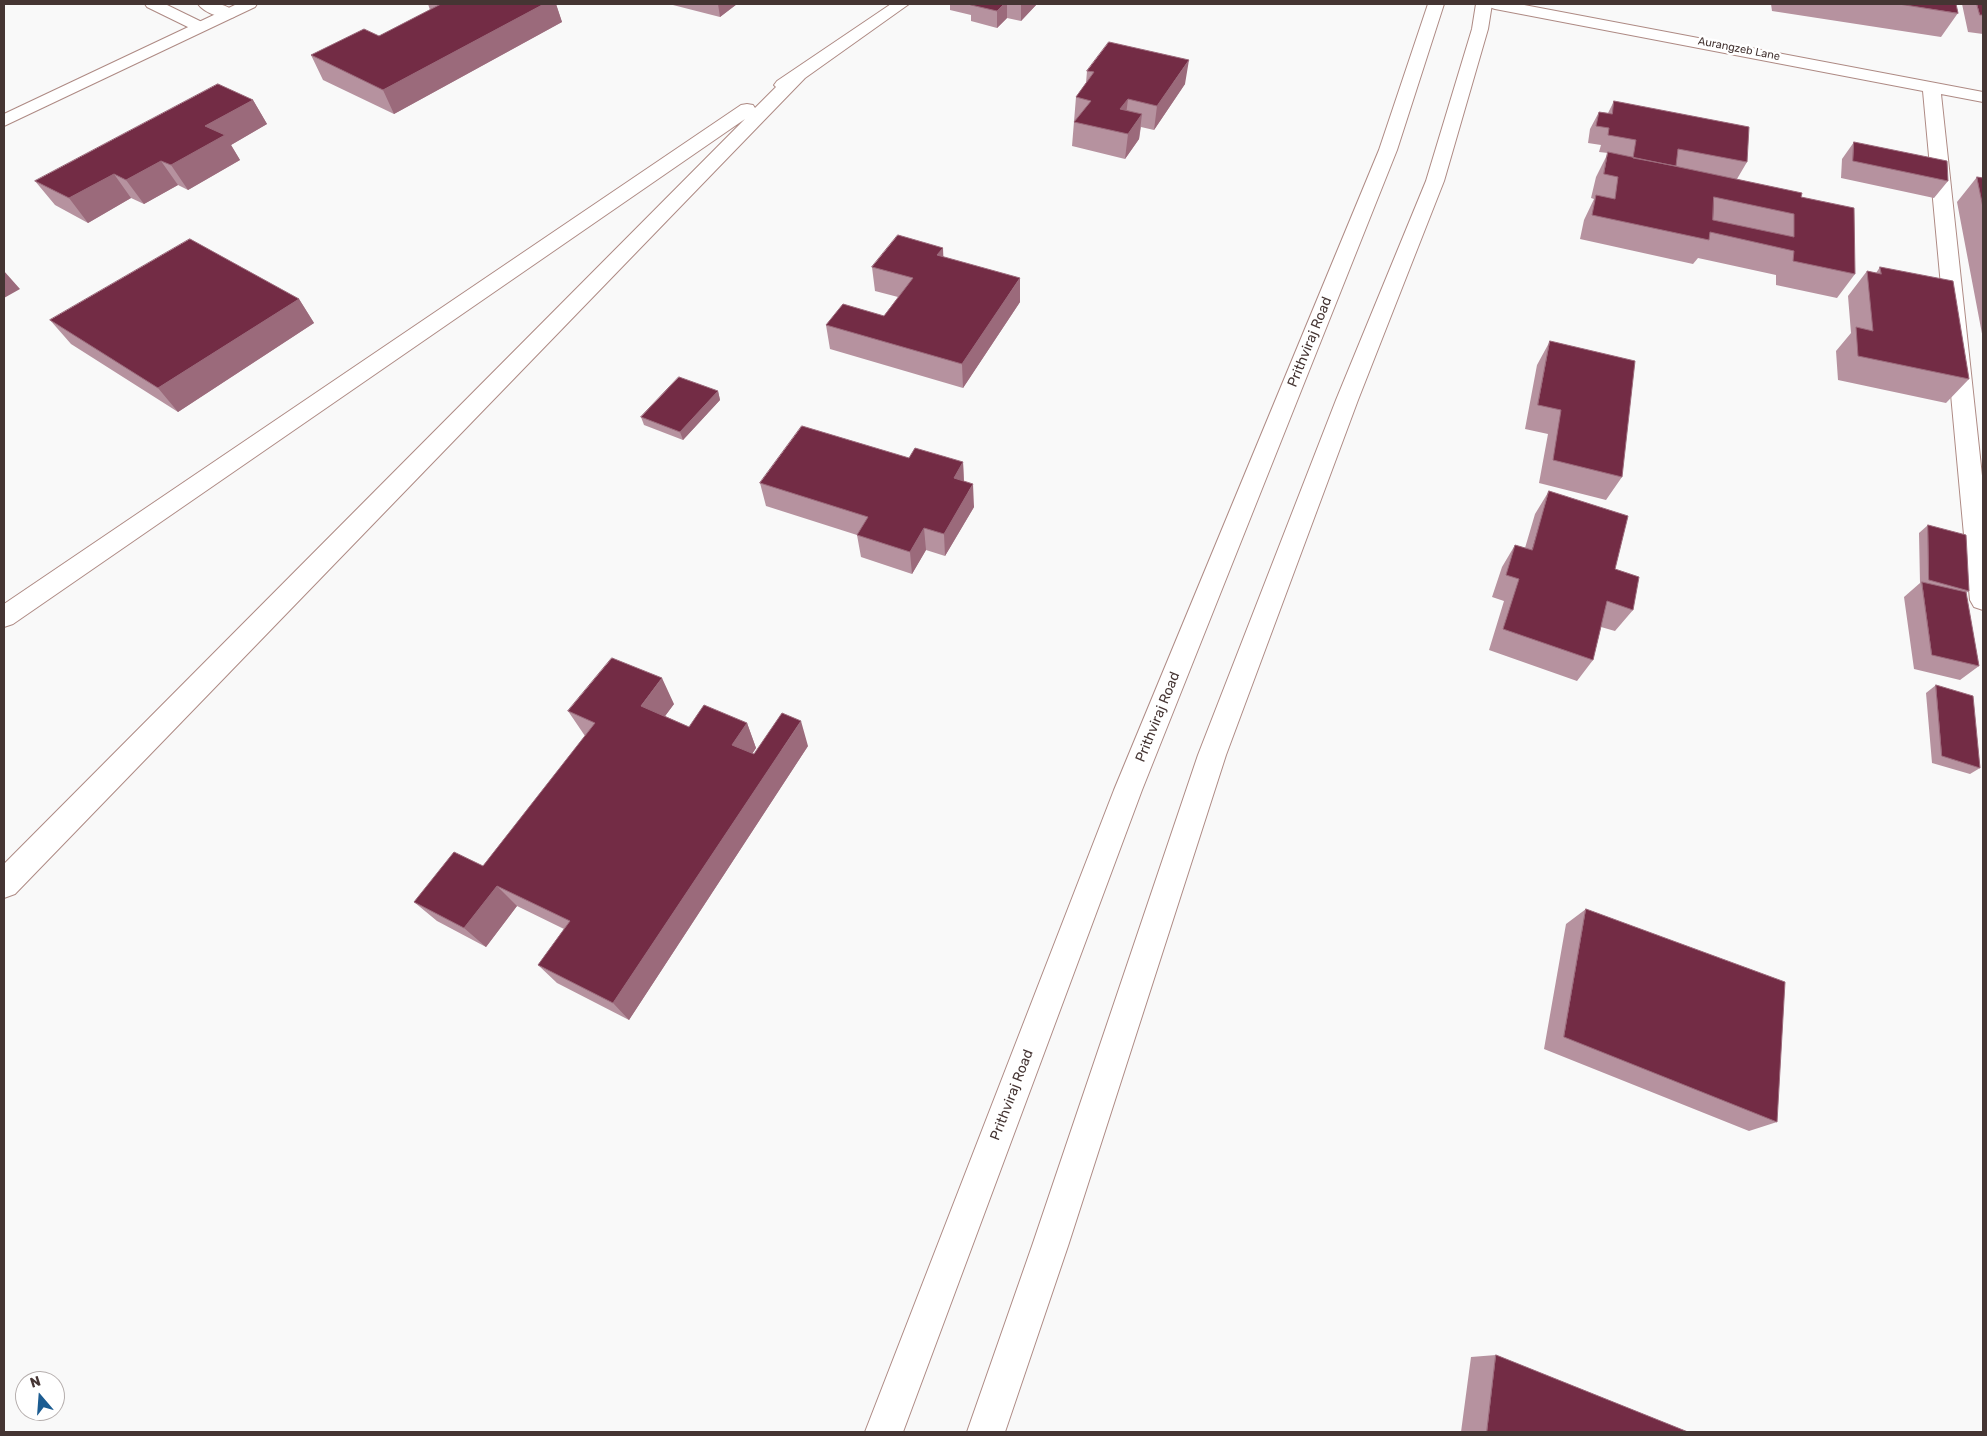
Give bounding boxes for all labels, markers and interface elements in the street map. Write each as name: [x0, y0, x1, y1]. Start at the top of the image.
street label: Aurangzeb Lane: [1697, 35, 1781, 63]
street label: Prithviraj Road: [1284, 294, 1336, 390]
street label: Prithviraj Road: [1132, 669, 1184, 765]
street label: Prithviraj Road: [987, 1047, 1037, 1143]
north arrow: [15, 1371, 65, 1421]
text: N: [28, 1373, 43, 1392]

